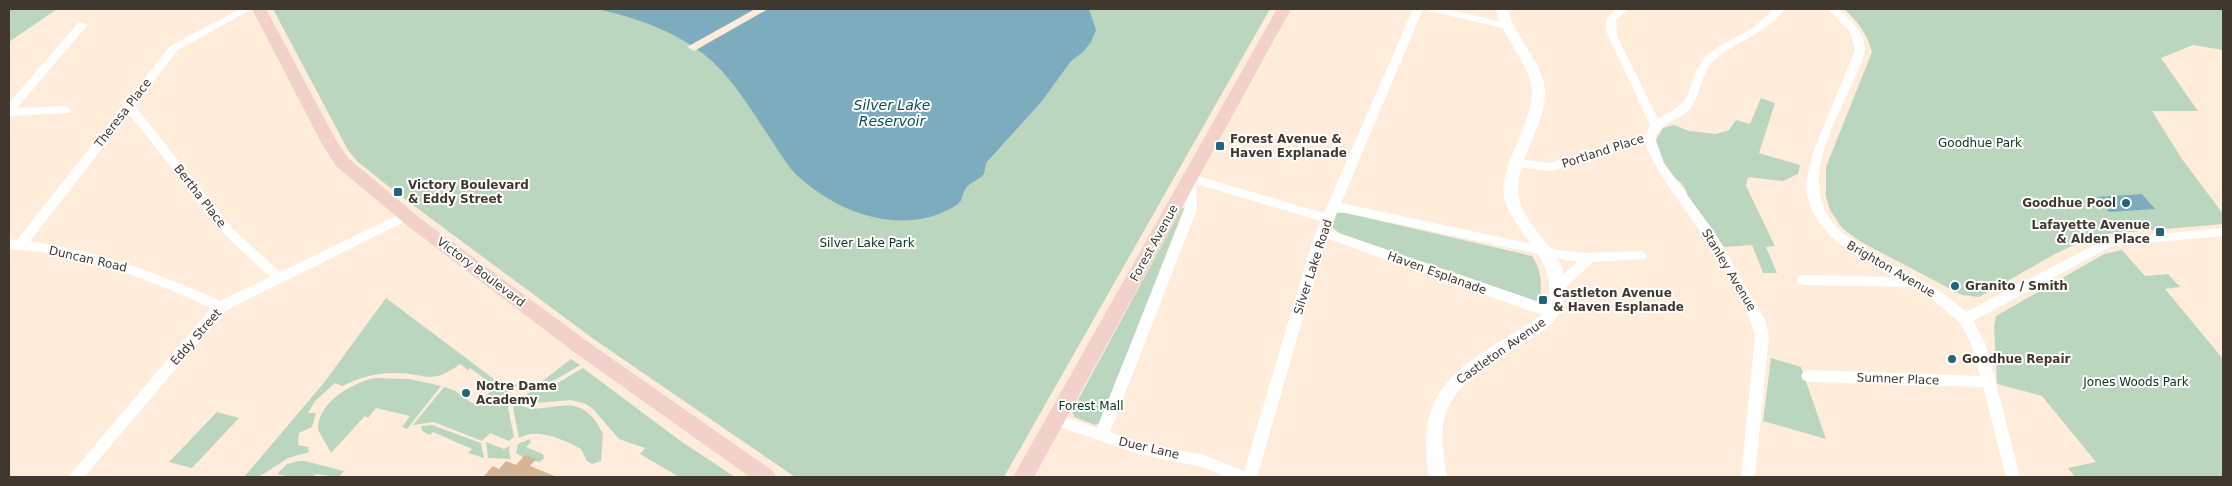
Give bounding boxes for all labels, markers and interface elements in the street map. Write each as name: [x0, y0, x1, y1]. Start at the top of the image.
street label: Theresa Place: [91, 76, 154, 151]
water label: Silver Lake Reservoir: [854, 97, 930, 129]
street label: Portland Place: [1560, 131, 1646, 171]
place label: Forest Avenue & Haven Explanade: [1230, 132, 1347, 160]
park label: Goodhue Park: [1938, 136, 2022, 150]
marker: Forest Avenue & Haven Explanade: [1214, 140, 1226, 152]
street label: Bertha Place: [171, 162, 229, 230]
place label: Victory Boulevard & Eddy Street: [408, 178, 529, 206]
marker: Victory Boulevard & Eddy Street: [392, 186, 404, 198]
place label: Goodhue Pool: [2022, 196, 2116, 210]
marker: Goodhue Pool: [2120, 197, 2132, 209]
street label: Forest Avenue: [1127, 202, 1181, 284]
street label: Silver Lake Road: [1291, 218, 1335, 316]
place label: Lafayette Avenue & Alden Place: [2032, 218, 2150, 246]
street label: Stanley Avenue: [1699, 226, 1759, 314]
marker: Lafayette Avenue & Alden Place: [2154, 226, 2166, 238]
street label: Victory Boulevard: [434, 234, 528, 310]
park label: Silver Lake Park: [819, 236, 915, 250]
street label: Brighton Avenue: [1844, 238, 1938, 300]
street label: Duncan Road: [47, 243, 129, 275]
street label: Haven Esplanade: [1386, 249, 1488, 297]
place label: Granito / Smith: [1965, 279, 2068, 293]
marker: Granito / Smith: [1949, 280, 1961, 292]
place label: Castleton Avenue & Haven Esplanade: [1553, 286, 1684, 314]
marker: Castleton Avenue & Haven Esplanade: [1537, 294, 1549, 306]
street label: Eddy Street: [168, 306, 225, 368]
street label: Castleton Avenue: [1454, 315, 1548, 387]
place label: Goodhue Repair: [1962, 352, 2071, 366]
marker: Goodhue Repair: [1946, 353, 1958, 365]
street label: Sumner Place: [1856, 371, 1940, 387]
park label: Jones Woods Park: [2082, 375, 2189, 389]
place label: Notre Dame Academy: [476, 379, 557, 407]
marker: Notre Dame Academy: [460, 387, 472, 399]
park label: Forest Mall: [1058, 399, 1124, 413]
street label: Duer Lane: [1117, 434, 1181, 462]

